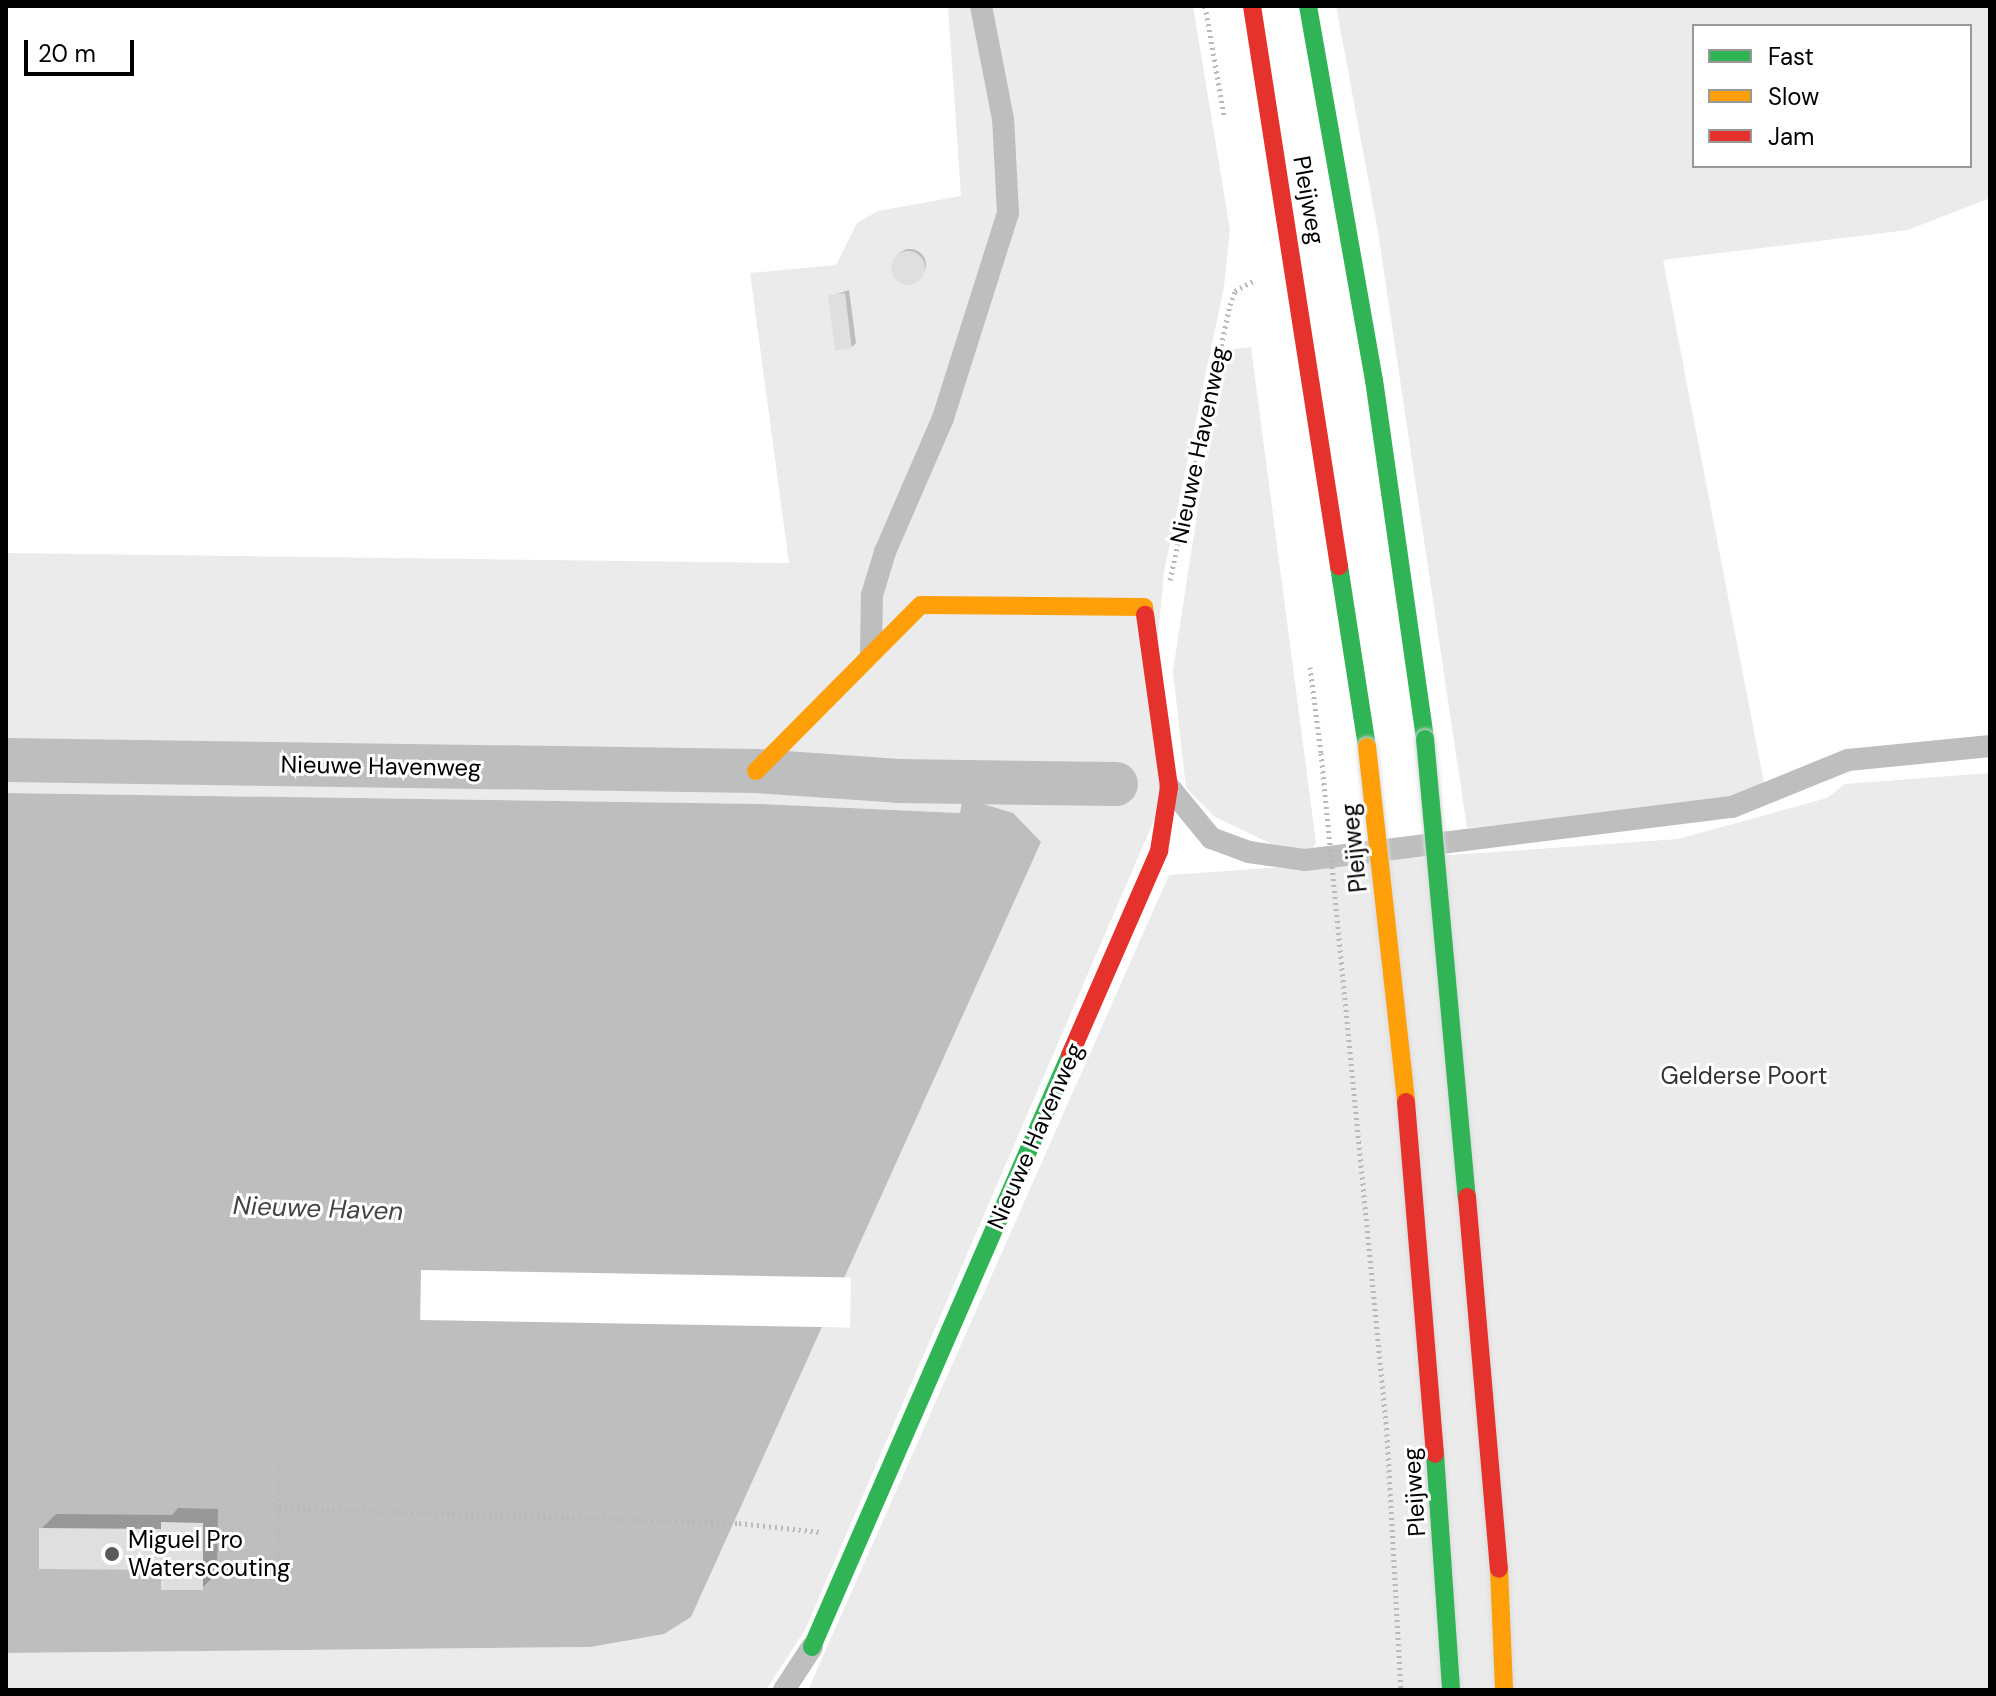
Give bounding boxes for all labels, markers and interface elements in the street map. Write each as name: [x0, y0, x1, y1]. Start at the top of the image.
scale bar: [28, 24, 138, 74]
legend: [1692, 24, 1972, 168]
text: 20 m: [38, 38, 96, 69]
text: Fast: [1768, 41, 1814, 72]
text: Slow: [1768, 81, 1819, 112]
text: Jam: [1768, 121, 1814, 152]
street label: Pleijweg: [1287, 154, 1331, 246]
street label: Nieuwe Havenweg: [1164, 344, 1234, 546]
street label: Nieuwe Havenweg: [280, 750, 482, 782]
street label: Pleijweg: [1335, 802, 1373, 894]
street label: Nieuwe Havenweg: [981, 1038, 1089, 1234]
park label: Gelderse Poort: [1661, 1062, 1827, 1090]
water label: Nieuwe Haven: [232, 1190, 404, 1228]
street label: Pleijweg: [1397, 1446, 1431, 1538]
place label: Miguel Pro Waterscouting: [128, 1526, 290, 1582]
marker: Miguel Pro Waterscouting: [103, 1545, 121, 1563]

